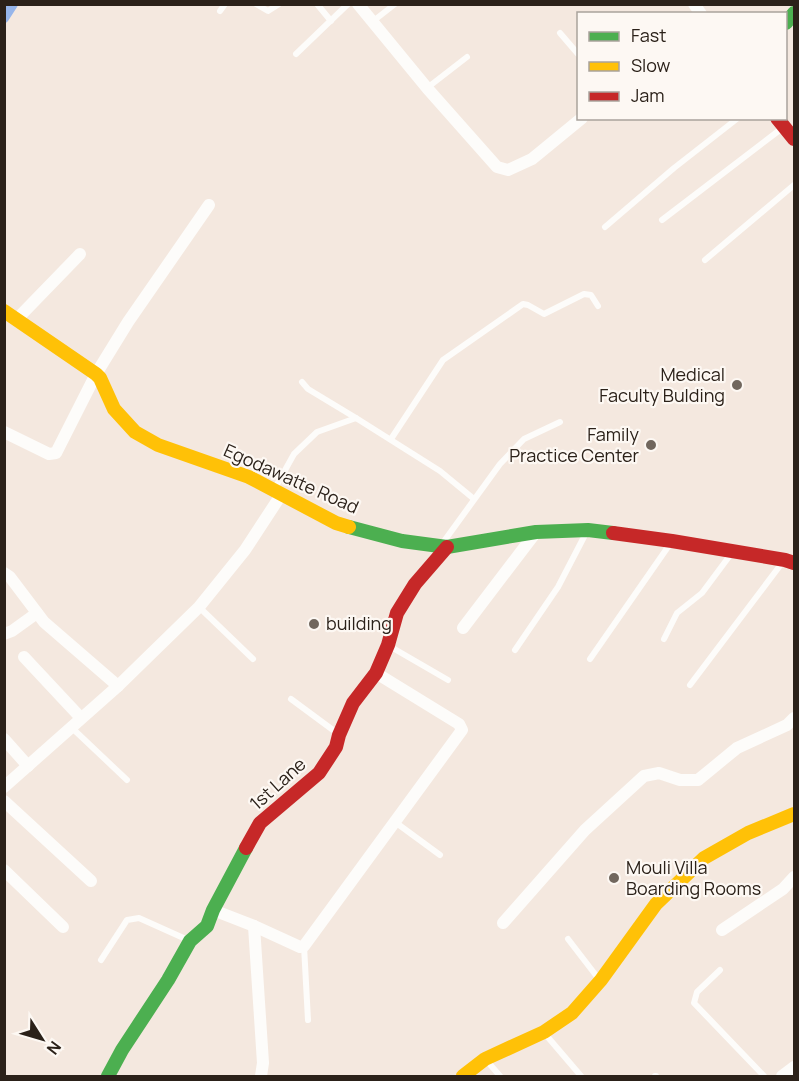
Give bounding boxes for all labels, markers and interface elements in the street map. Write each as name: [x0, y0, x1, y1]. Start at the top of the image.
legend: [577, 12, 787, 120]
text: Fast: [631, 23, 666, 47]
text: Slow: [631, 53, 671, 77]
text: Jam: [631, 83, 665, 107]
place label: Medical Faculty Bulding: [599, 362, 725, 407]
marker: Medical Faculty Bulding: [730, 378, 744, 392]
place label: Family Practice Center: [509, 422, 640, 467]
street label: Egodawatte Road: [220, 438, 363, 519]
marker: Family Practice Center: [644, 438, 658, 452]
place label: building: [326, 611, 392, 635]
marker: building: [307, 617, 321, 631]
street label: 1st Lane: [244, 752, 310, 815]
place label: Mouli Villa Boarding Rooms: [626, 855, 761, 900]
marker: Mouli Villa Boarding Rooms: [607, 871, 621, 885]
north arrow: [12, 1009, 72, 1069]
text: N: [42, 1037, 66, 1059]

